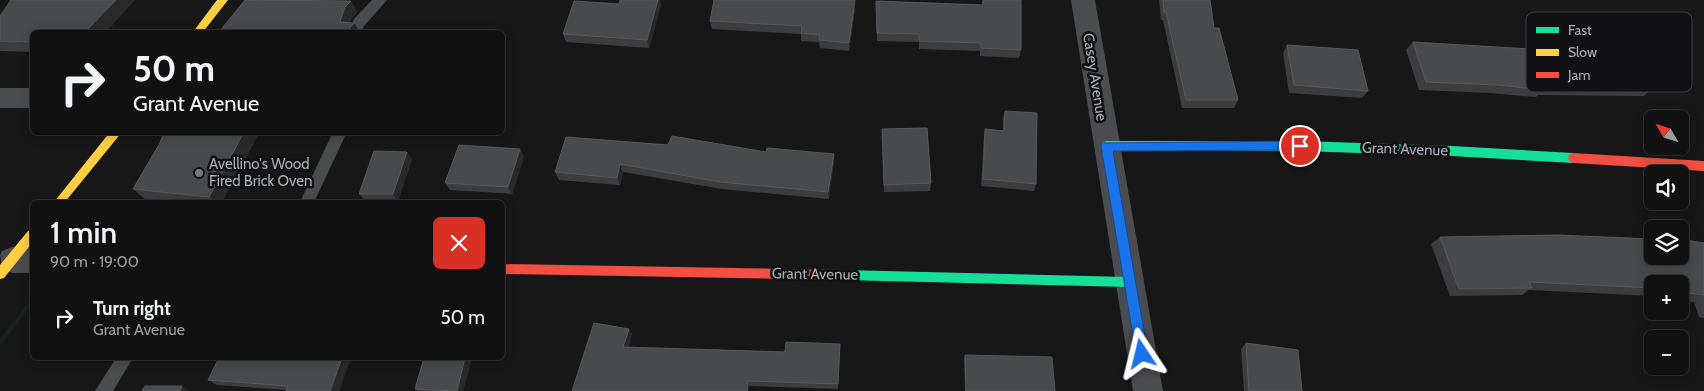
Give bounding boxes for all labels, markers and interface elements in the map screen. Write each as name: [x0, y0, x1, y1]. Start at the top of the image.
legend: [1526, 12, 1692, 92]
text: Fast: [1568, 21, 1592, 39]
street label: Casey Avenue: [1079, 32, 1111, 123]
text: Slow: [1568, 43, 1597, 61]
text: 50 m: [133, 47, 215, 90]
icon: right: [50, 50, 115, 115]
text: Jam: [1567, 66, 1590, 84]
text: Grant Avenue: [133, 90, 259, 117]
north arrow: [1644, 110, 1689, 155]
map controls: [1644, 110, 1689, 375]
pin: [1279, 125, 1321, 167]
icon: arrive: [1286, 132, 1314, 160]
street label: Grant Avenue: [1362, 139, 1449, 160]
place label: Avellino's Wood Fired Brick Oven: [209, 155, 312, 190]
button: sound: [1644, 165, 1689, 210]
marker: Avellino's Wood Fired Brick Oven: [193, 167, 205, 179]
text: 1 min: [50, 214, 117, 251]
button: close: [433, 217, 485, 269]
button: layers: [1644, 220, 1689, 265]
text: 90 m · 19:00: [50, 252, 139, 271]
street label: Grant Avenue: [772, 264, 859, 284]
button: +: [1644, 275, 1689, 320]
text: Turn right: [93, 297, 171, 320]
icon: right: [50, 304, 78, 332]
text: 50 m: [441, 306, 485, 329]
text: Grant Avenue: [93, 320, 185, 339]
position arrow: [1115, 327, 1167, 379]
button: −: [1644, 330, 1689, 375]

